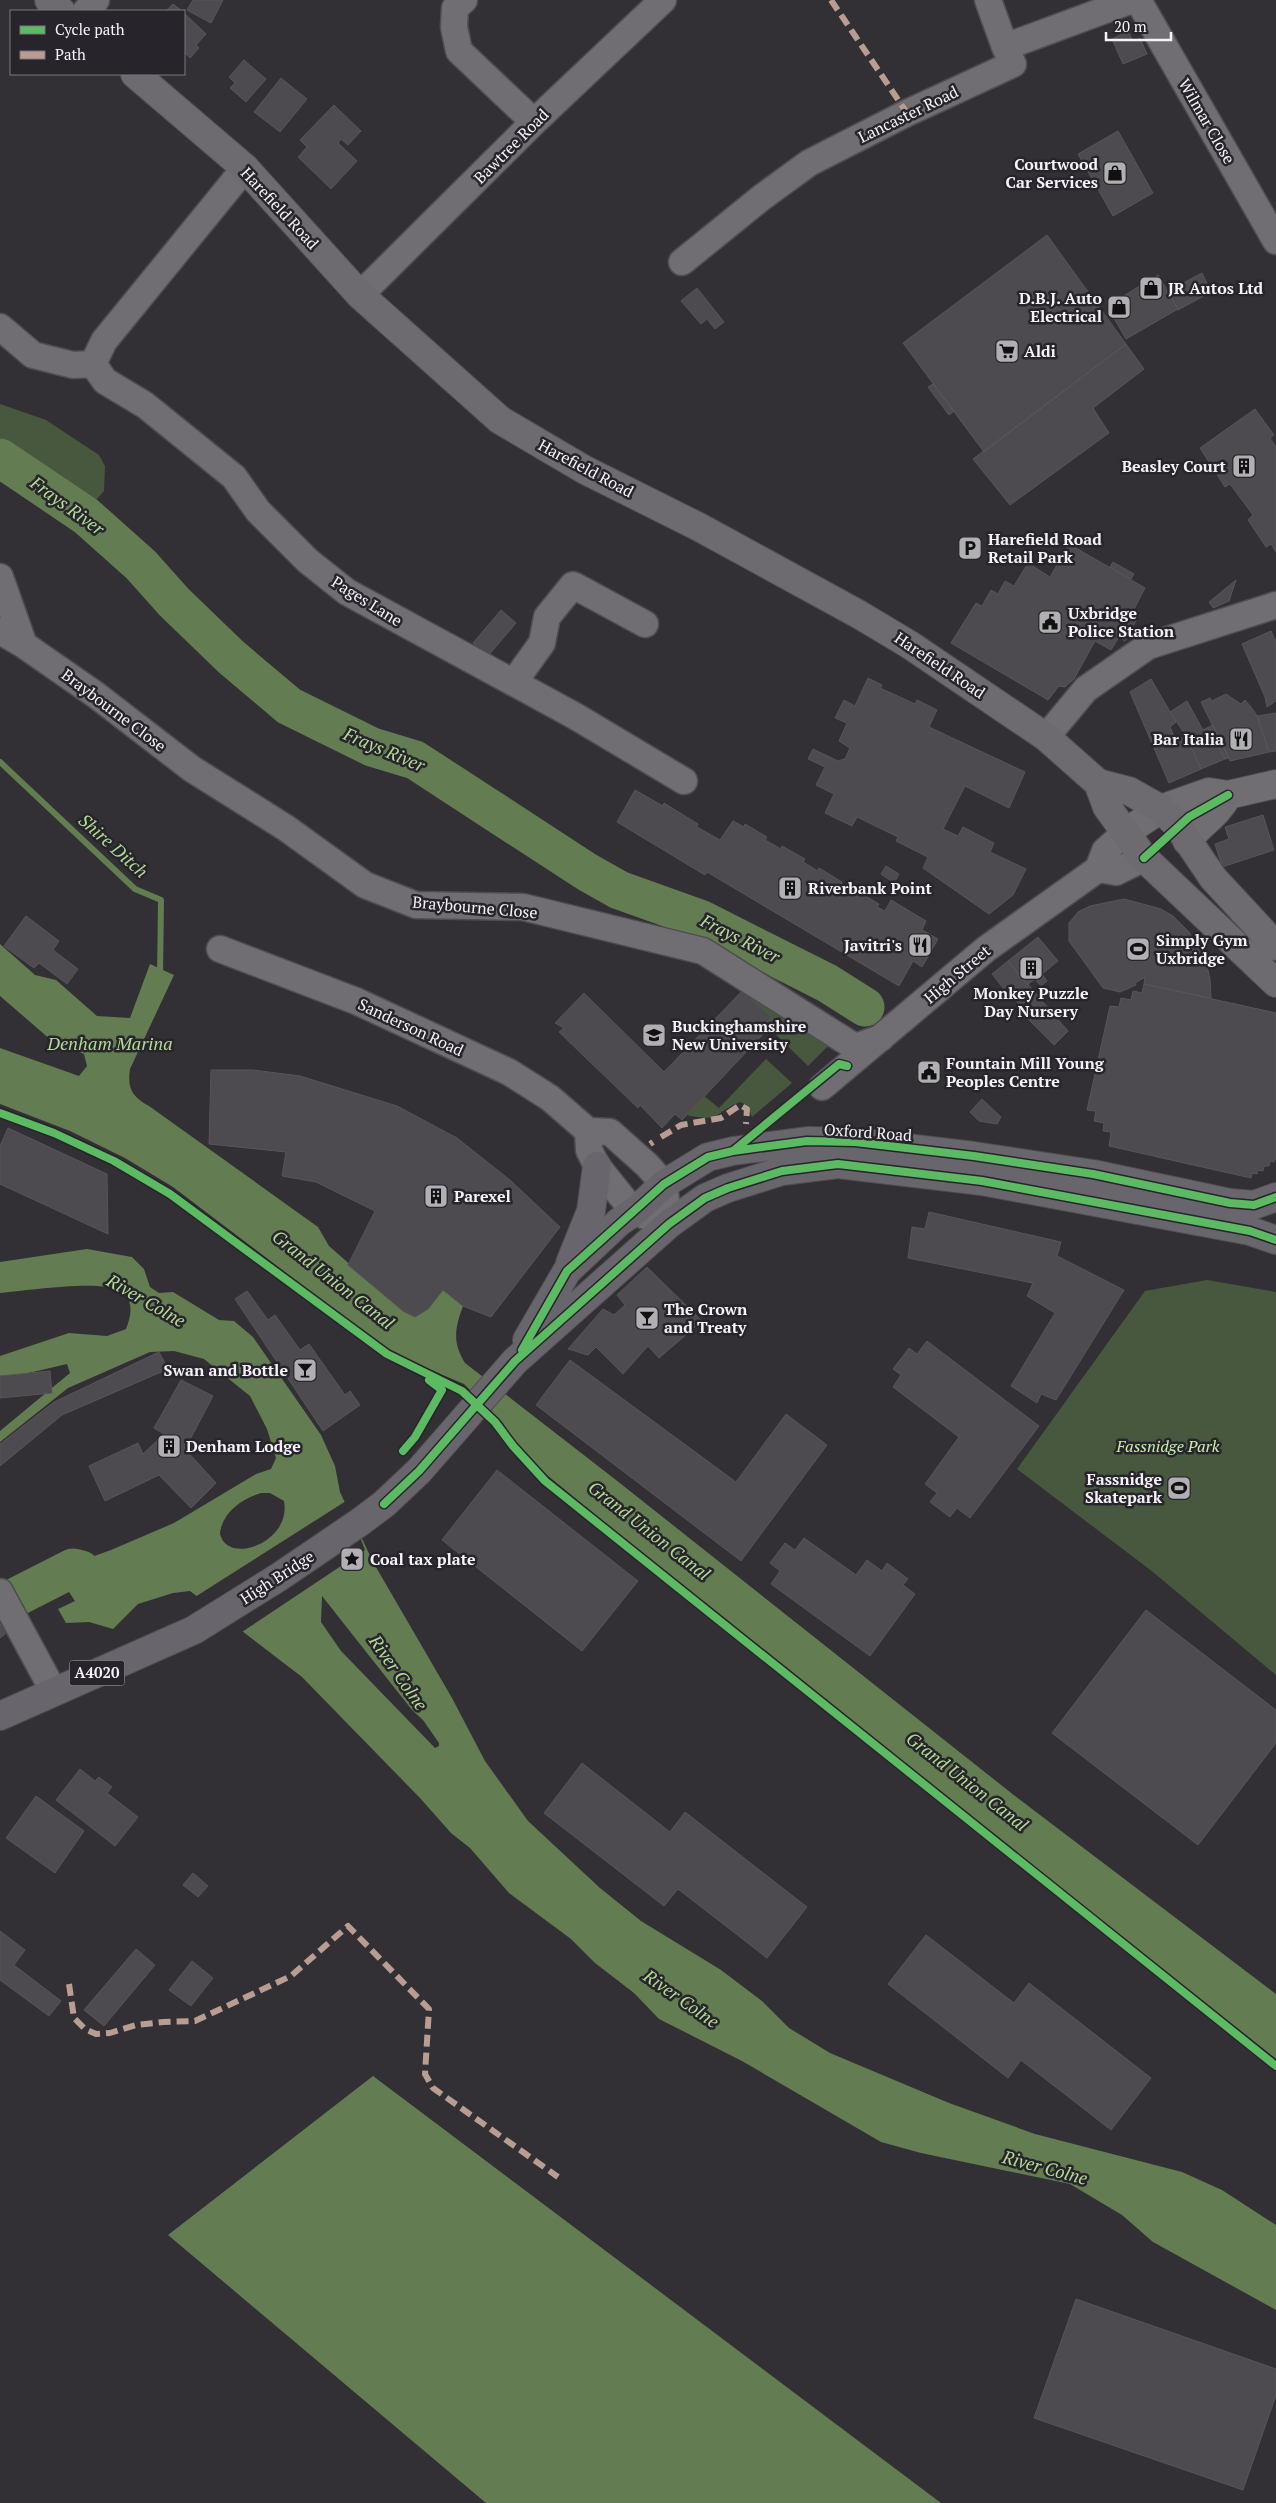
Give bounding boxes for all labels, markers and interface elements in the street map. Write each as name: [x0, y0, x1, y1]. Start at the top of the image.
legend: [10, 10, 185, 75]
scale bar: [1106, 10, 1171, 42]
text: 20 m: [1114, 16, 1147, 36]
text: Cycle path: [55, 19, 125, 39]
text: Path: [55, 44, 86, 64]
street label: Wilmar Close: [1174, 74, 1240, 168]
street label: Lancaster Road: [854, 80, 962, 148]
street label: Bawtree Road: [469, 104, 553, 188]
place label: Courtwood Car Services: [1006, 153, 1098, 193]
shop icon: Courtwood Car Services: [1102, 160, 1128, 186]
street label: Harefield Road: [236, 162, 324, 254]
shop icon: JR Autos Ltd: [1138, 275, 1164, 301]
place label: JR Autos Ltd: [1168, 277, 1264, 299]
place label: D.B.J. Auto Electrical: [1019, 287, 1102, 327]
shop icon: D.B.J. Auto Electrical: [1106, 294, 1132, 320]
supermarket icon: Aldi: [994, 338, 1020, 364]
place label: Aldi: [1024, 340, 1056, 362]
street label: Harefield Road: [535, 434, 638, 502]
building icon: Beasley Court: [1231, 453, 1257, 479]
place label: Beasley Court: [1122, 455, 1227, 477]
water label: Frays River: [25, 470, 110, 541]
place label: Harefield Road Retail Park: [988, 528, 1102, 568]
parking icon: Harefield Road Retail Park: [957, 535, 983, 561]
street label: Pages Lane: [328, 571, 406, 631]
place label: Uxbridge Police Station: [1068, 602, 1175, 642]
public building icon: Uxbridge Police Station: [1037, 609, 1063, 635]
street label: Harefield Road: [890, 627, 990, 703]
street label: Braybourne Close: [57, 663, 171, 757]
water label: Frays River: [339, 721, 429, 777]
restaurant icon: Bar Italia: [1228, 726, 1254, 752]
place label: Bar Italia: [1153, 728, 1224, 750]
water label: Shire Ditch: [74, 808, 153, 883]
building icon: Riverbank Point: [777, 875, 803, 901]
place label: Riverbank Point: [808, 877, 932, 899]
street label: Braybourne Close: [412, 891, 538, 923]
water label: Frays River: [696, 908, 785, 969]
place label: Simply Gym Uxbridge: [1156, 929, 1248, 969]
restaurant icon: Javitri's: [907, 932, 933, 958]
place label: Javitri's: [844, 934, 902, 956]
sports icon: Simply Gym Uxbridge: [1125, 936, 1151, 962]
street label: High Street: [919, 940, 995, 1008]
building icon: Monkey Puzzle Day Nursery: [1018, 955, 1044, 981]
place label: Monkey Puzzle Day Nursery: [973, 982, 1089, 1022]
street label: Sanderson Road: [355, 993, 467, 1061]
place label: Buckinghamshire New University: [672, 1015, 807, 1055]
school or university icon: Buckinghamshire New University: [641, 1022, 667, 1048]
water label: Denham Marina: [46, 1031, 173, 1055]
place label: Fountain Mill Young Peoples Centre: [946, 1052, 1105, 1092]
public building icon: Fountain Mill Young Peoples Centre: [916, 1059, 942, 1085]
street label: Oxford Road: [823, 1118, 913, 1146]
building icon: Parexel: [423, 1183, 449, 1209]
place label: Parexel: [454, 1185, 511, 1207]
water label: Grand Union Canal: [268, 1224, 399, 1334]
water label: River Colne: [102, 1267, 190, 1332]
place label: The Crown and Treaty: [664, 1298, 748, 1338]
bar icon: The Crown and Treaty: [634, 1305, 660, 1331]
bar icon: Swan and Bottle: [292, 1357, 318, 1383]
place label: Swan and Bottle: [164, 1359, 288, 1381]
building icon: Denham Lodge: [156, 1433, 182, 1459]
place label: Denham Lodge: [186, 1435, 301, 1457]
park label: Fassnidge Park: [1116, 1435, 1220, 1457]
place label: Fassnidge Skatepark: [1085, 1468, 1163, 1508]
water label: Grand Union Canal: [584, 1475, 715, 1585]
sports icon: Fassnidge Skatepark: [1166, 1475, 1192, 1501]
street label: High Bridge: [236, 1545, 318, 1609]
place icon: Coal tax plate: [339, 1546, 365, 1572]
place label: Coal tax plate: [370, 1548, 476, 1570]
water label: River Colne: [363, 1629, 434, 1715]
road number: A4020: [70, 1660, 124, 1686]
water label: Grand Union Canal: [902, 1726, 1033, 1836]
water label: River Colne: [638, 1963, 724, 2033]
water label: River Colne: [999, 2144, 1090, 2190]

